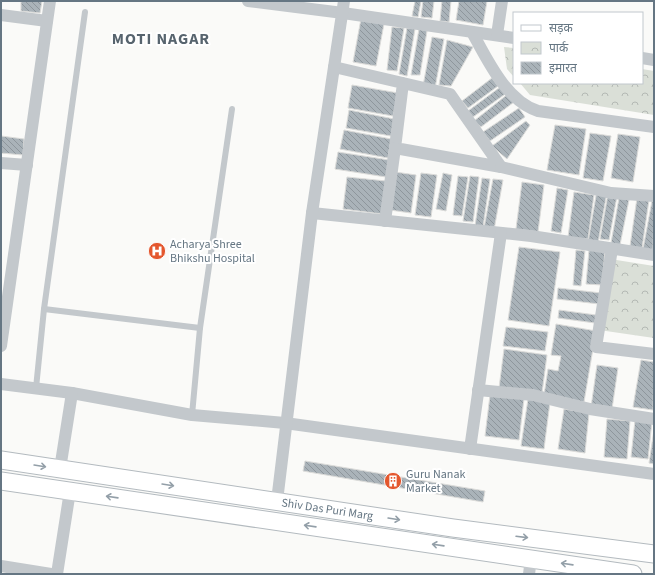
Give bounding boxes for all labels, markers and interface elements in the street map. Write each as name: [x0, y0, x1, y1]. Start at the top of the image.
legend: [513, 12, 643, 84]
text: सड़क: [549, 20, 574, 37]
district label: MOTI NAGAR: [112, 28, 210, 50]
text: पार्क: [549, 40, 569, 57]
text: इमारत: [549, 60, 578, 77]
place label: Acharya Shree Bhikshu Hospital: [170, 236, 255, 267]
hospital icon: Acharya Shree Bhikshu Hospital: [147, 241, 167, 261]
one-way arrow: [33, 462, 46, 470]
place label: Guru Nanak Market: [406, 466, 465, 497]
building icon: Guru Nanak Market: [383, 471, 403, 491]
one-way arrow: [161, 481, 174, 489]
one-way arrow: [106, 493, 119, 501]
street label: Shiv Das Puri Marg: [280, 494, 374, 524]
one-way arrow: [387, 515, 400, 523]
one-way arrow: [304, 522, 317, 530]
one-way arrow: [515, 533, 528, 541]
one-way arrow: [432, 541, 445, 549]
one-way arrow: [561, 560, 574, 568]

